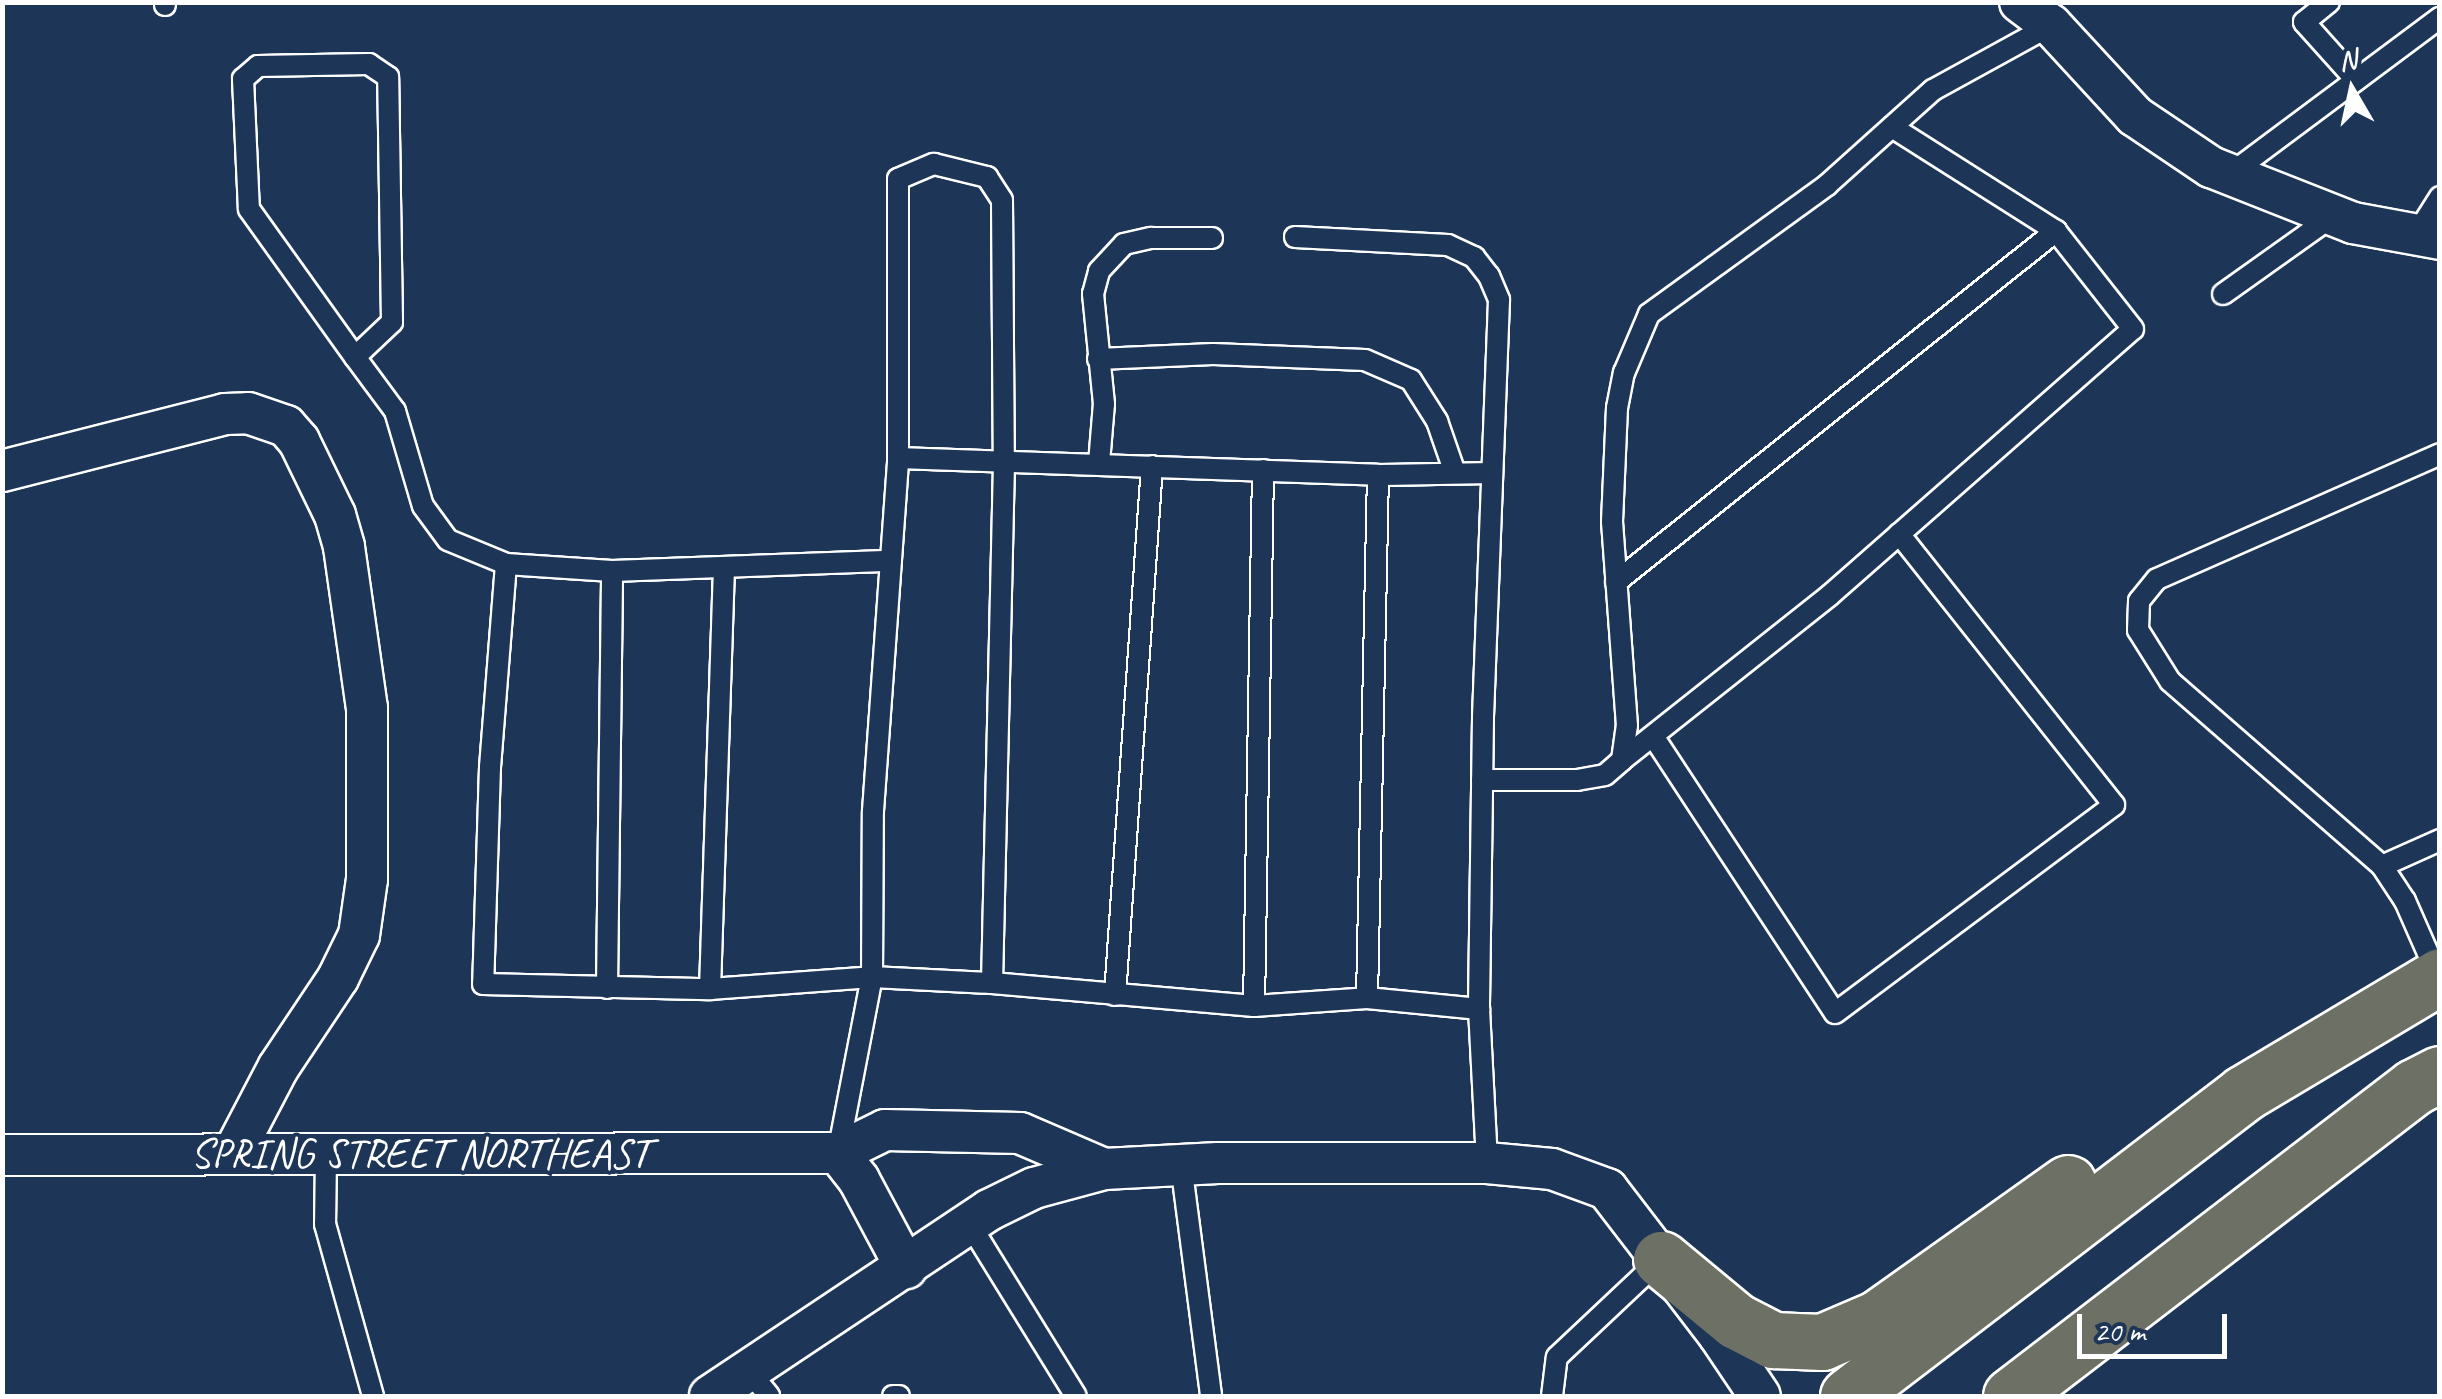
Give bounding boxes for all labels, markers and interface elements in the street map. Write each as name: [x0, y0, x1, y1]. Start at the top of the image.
north arrow: [2302, 40, 2402, 140]
text: N: [2336, 41, 2359, 79]
street label: SPRING STREET NORTHEAST: [191, 1129, 649, 1179]
scale bar: [2082, 1294, 2232, 1356]
text: 20 m: [2094, 1312, 2145, 1350]

